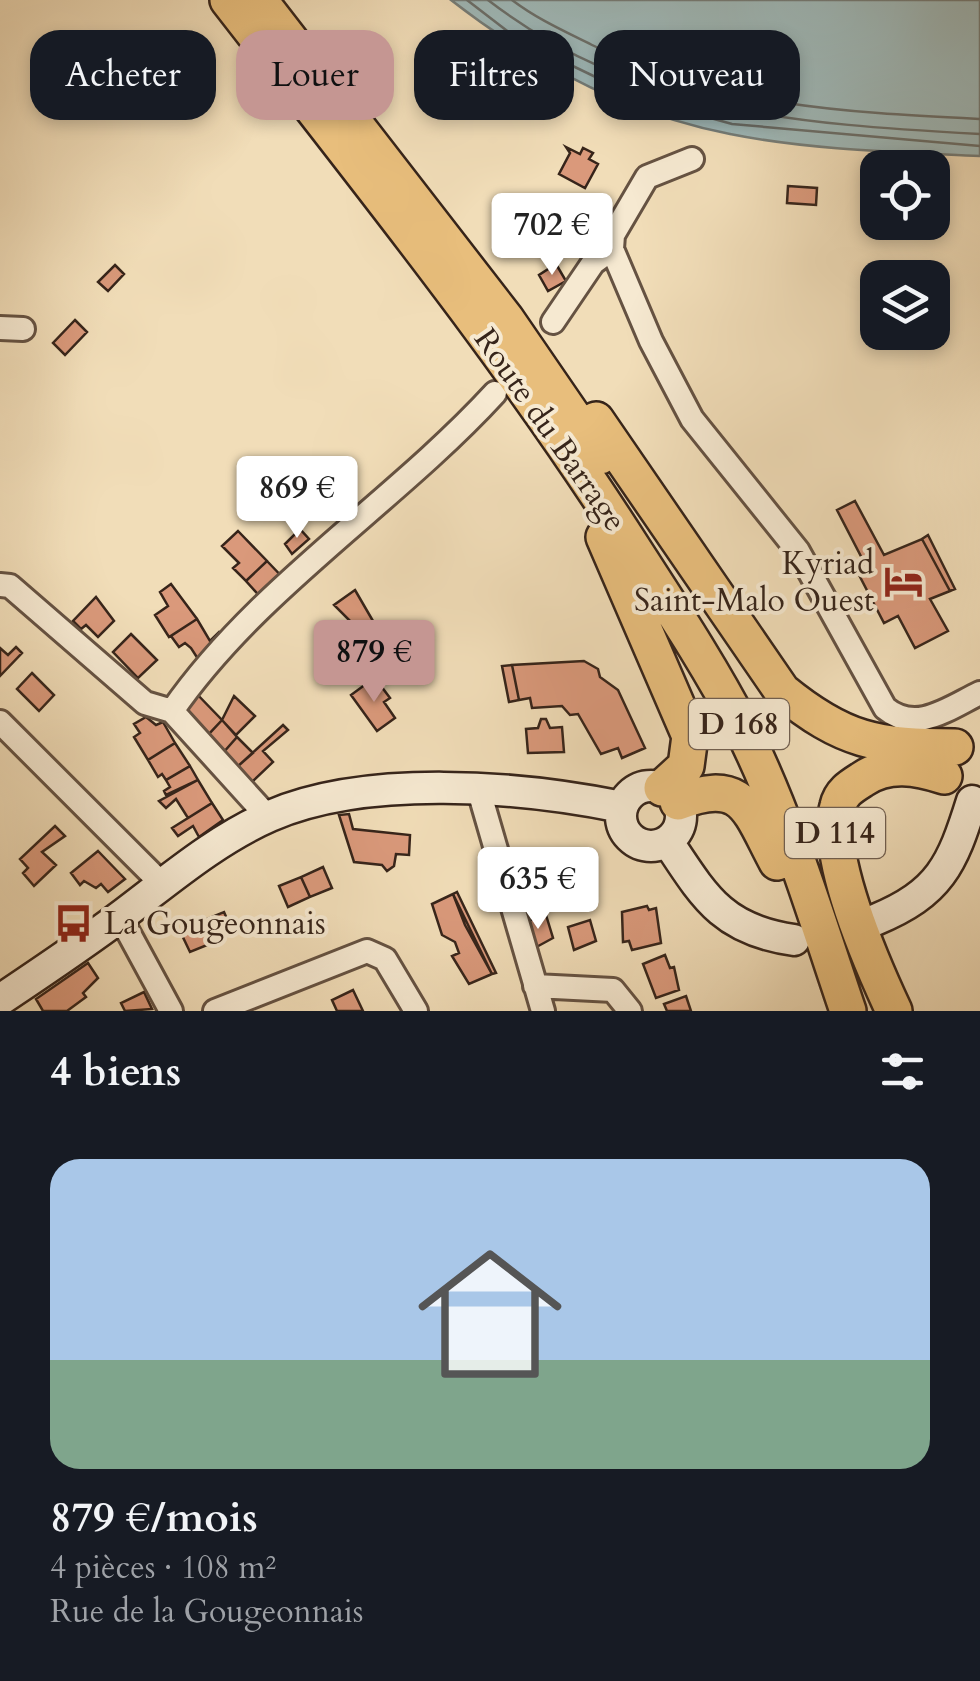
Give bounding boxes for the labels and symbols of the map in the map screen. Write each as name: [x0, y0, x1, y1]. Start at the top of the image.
pin: 702 €: [482, 193, 622, 278]
street label: Route du Barrage: [464, 320, 636, 540]
pin: 869 €: [227, 456, 367, 541]
place label: Kyriad Saint-Malo Ouest: [634, 542, 874, 623]
hotel icon: Kyriad Saint-Malo Ouest: [883, 561, 925, 603]
pin: 879 €: [304, 620, 444, 705]
road number: D 168: [689, 699, 789, 749]
road number: D 114: [785, 808, 885, 858]
pin: 635 €: [468, 847, 608, 932]
place label: La Gougeonnais: [104, 902, 326, 946]
bus stop icon: La Gougeonnais: [53, 903, 95, 945]

